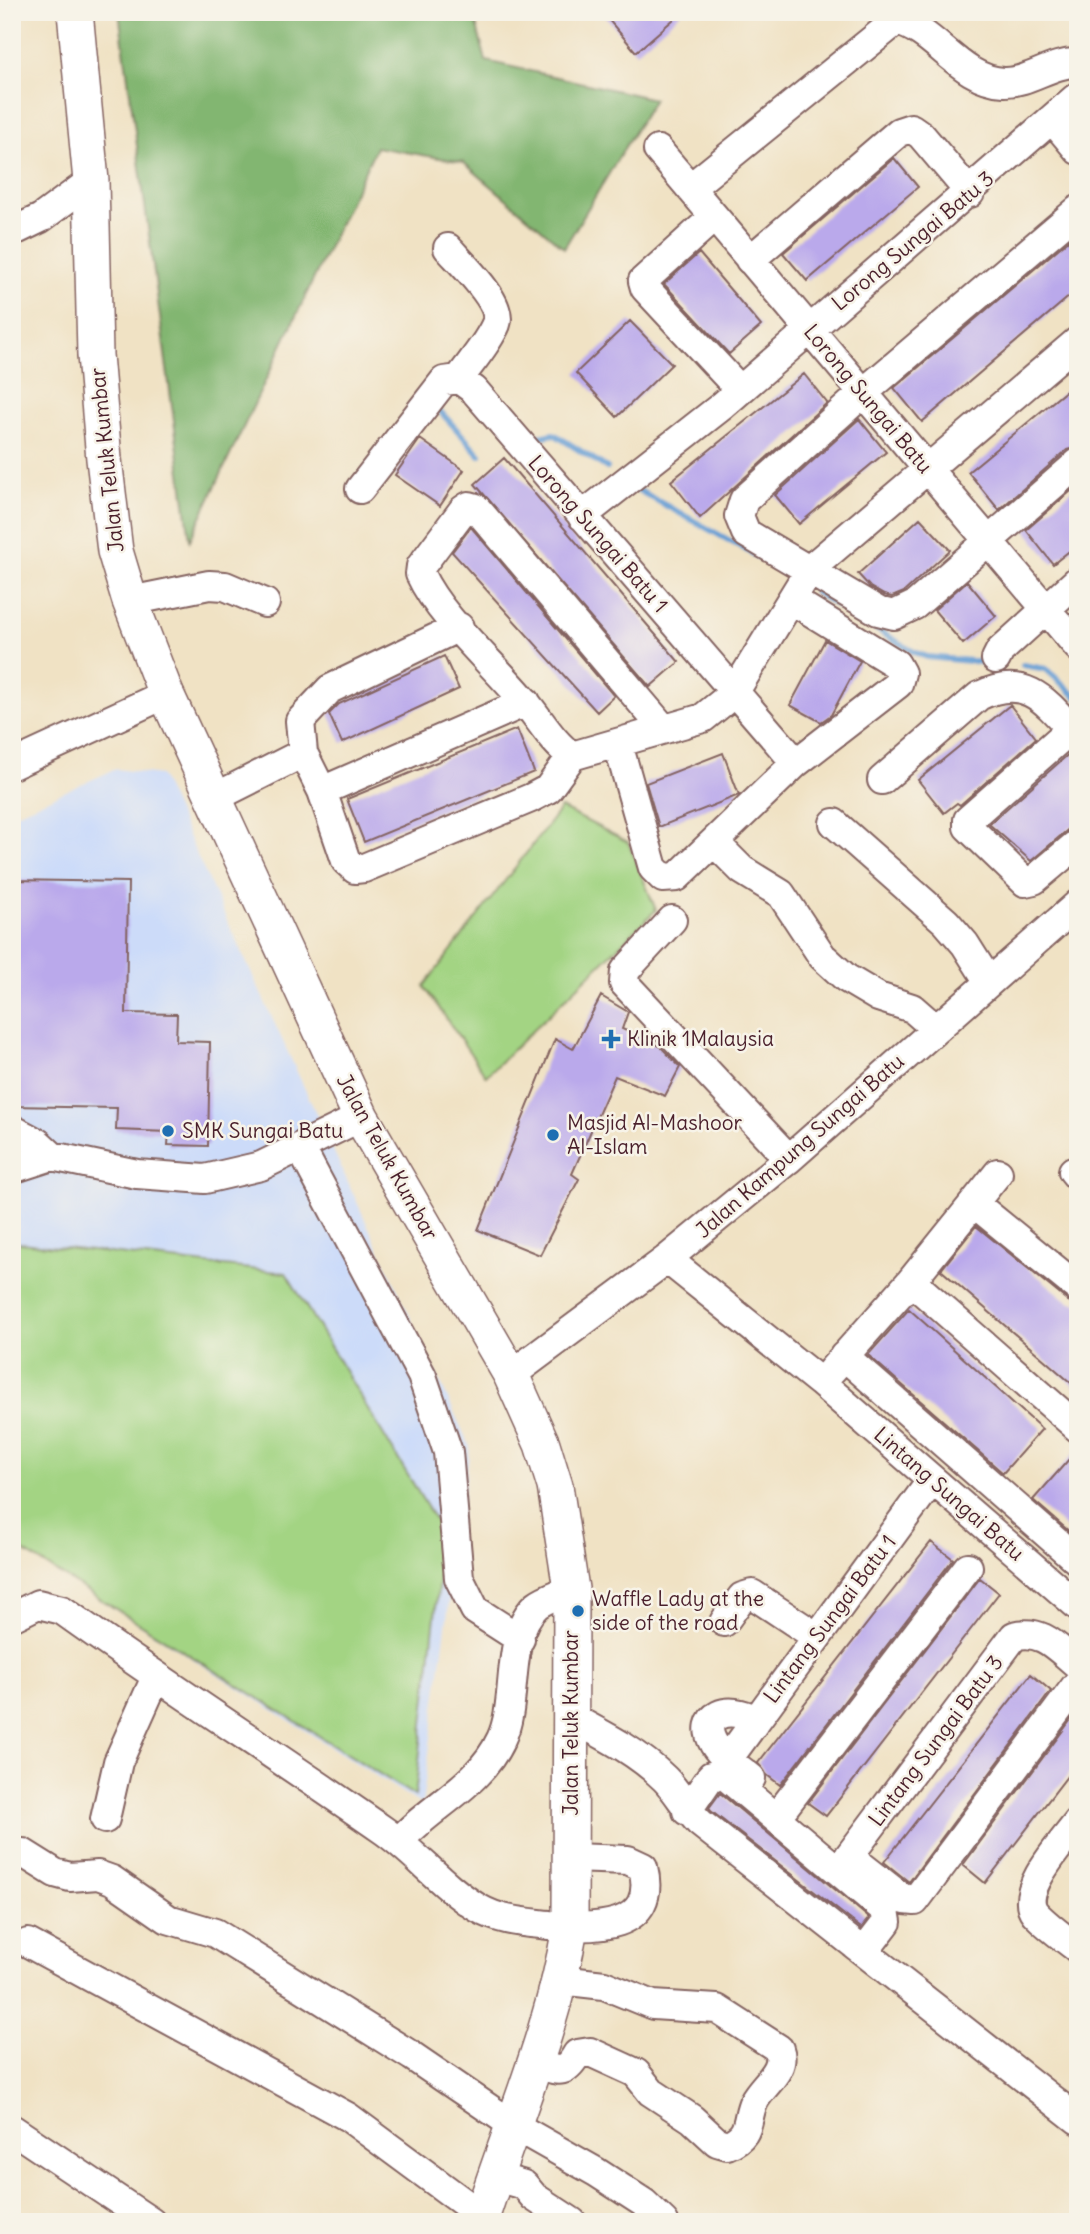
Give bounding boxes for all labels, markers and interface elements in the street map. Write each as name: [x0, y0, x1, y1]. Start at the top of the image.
street label: Lorong Sungai Batu 3: [826, 165, 999, 316]
street label: Lorong Sungai Batu: [798, 319, 939, 479]
street label: Jalan Teluk Kumbar: [83, 366, 130, 554]
street label: Lorong Sungai Batu 1: [523, 449, 674, 618]
place label: Klinik 1Malaysia: [627, 1025, 774, 1052]
marker: Klinik 1Malaysia: [601, 1029, 621, 1049]
street label: Jalan Kampung Sungai Batu: [690, 1048, 909, 1244]
street label: Jalan Teluk Kumbar: [331, 1069, 444, 1245]
place label: Masjid Al-Mashoor Al-Islam: [567, 1109, 742, 1160]
place label: SMK Sungai Batu: [182, 1117, 343, 1144]
marker: SMK Sungai Batu: [160, 1123, 176, 1139]
marker: Masjid Al-Mashoor Al-Islam: [545, 1127, 561, 1143]
street label: Lintang Sungai Batu: [869, 1421, 1030, 1566]
street label: Lintang Sungai Batu 1: [757, 1529, 902, 1708]
place label: Waffle Lady at the side of the road: [592, 1585, 764, 1636]
marker: Waffle Lady at the side of the road: [570, 1603, 586, 1619]
street label: Jalan Teluk Kumbar: [557, 1630, 584, 1816]
street label: Lintang Sungai Batu 3: [862, 1650, 1009, 1832]

